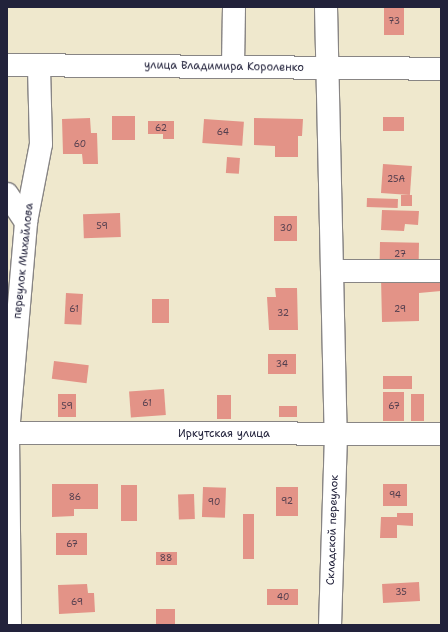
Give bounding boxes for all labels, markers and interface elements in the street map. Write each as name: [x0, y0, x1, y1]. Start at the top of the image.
house number: 73: [388, 16, 400, 26]
street label: улица Владимира Короленко: [144, 59, 304, 75]
house number: 62: [155, 123, 167, 133]
house number: 64: [217, 127, 229, 137]
house number: 60: [74, 139, 86, 149]
house number: 25А: [387, 174, 405, 184]
street label: переулок Михайлова: [11, 203, 37, 319]
house number: 59: [96, 221, 108, 231]
house number: 30: [280, 223, 292, 233]
house number: 27: [394, 249, 406, 259]
house number: 61: [69, 304, 79, 314]
house number: 29: [394, 304, 406, 314]
house number: 32: [277, 308, 289, 318]
house number: 34: [276, 359, 288, 369]
house number: 61: [142, 398, 152, 408]
house number: 59: [61, 401, 73, 411]
house number: 67: [388, 401, 400, 411]
street label: Иркутская улица: [178, 427, 270, 441]
street label: Складской переулок: [324, 475, 342, 585]
house number: 94: [389, 490, 401, 500]
house number: 86: [69, 492, 81, 502]
house number: 92: [281, 496, 293, 506]
house number: 90: [208, 497, 220, 507]
house number: 67: [66, 539, 78, 549]
house number: 88: [160, 553, 172, 563]
house number: 35: [395, 587, 407, 597]
house number: 40: [277, 592, 289, 602]
house number: 69: [71, 597, 83, 607]

